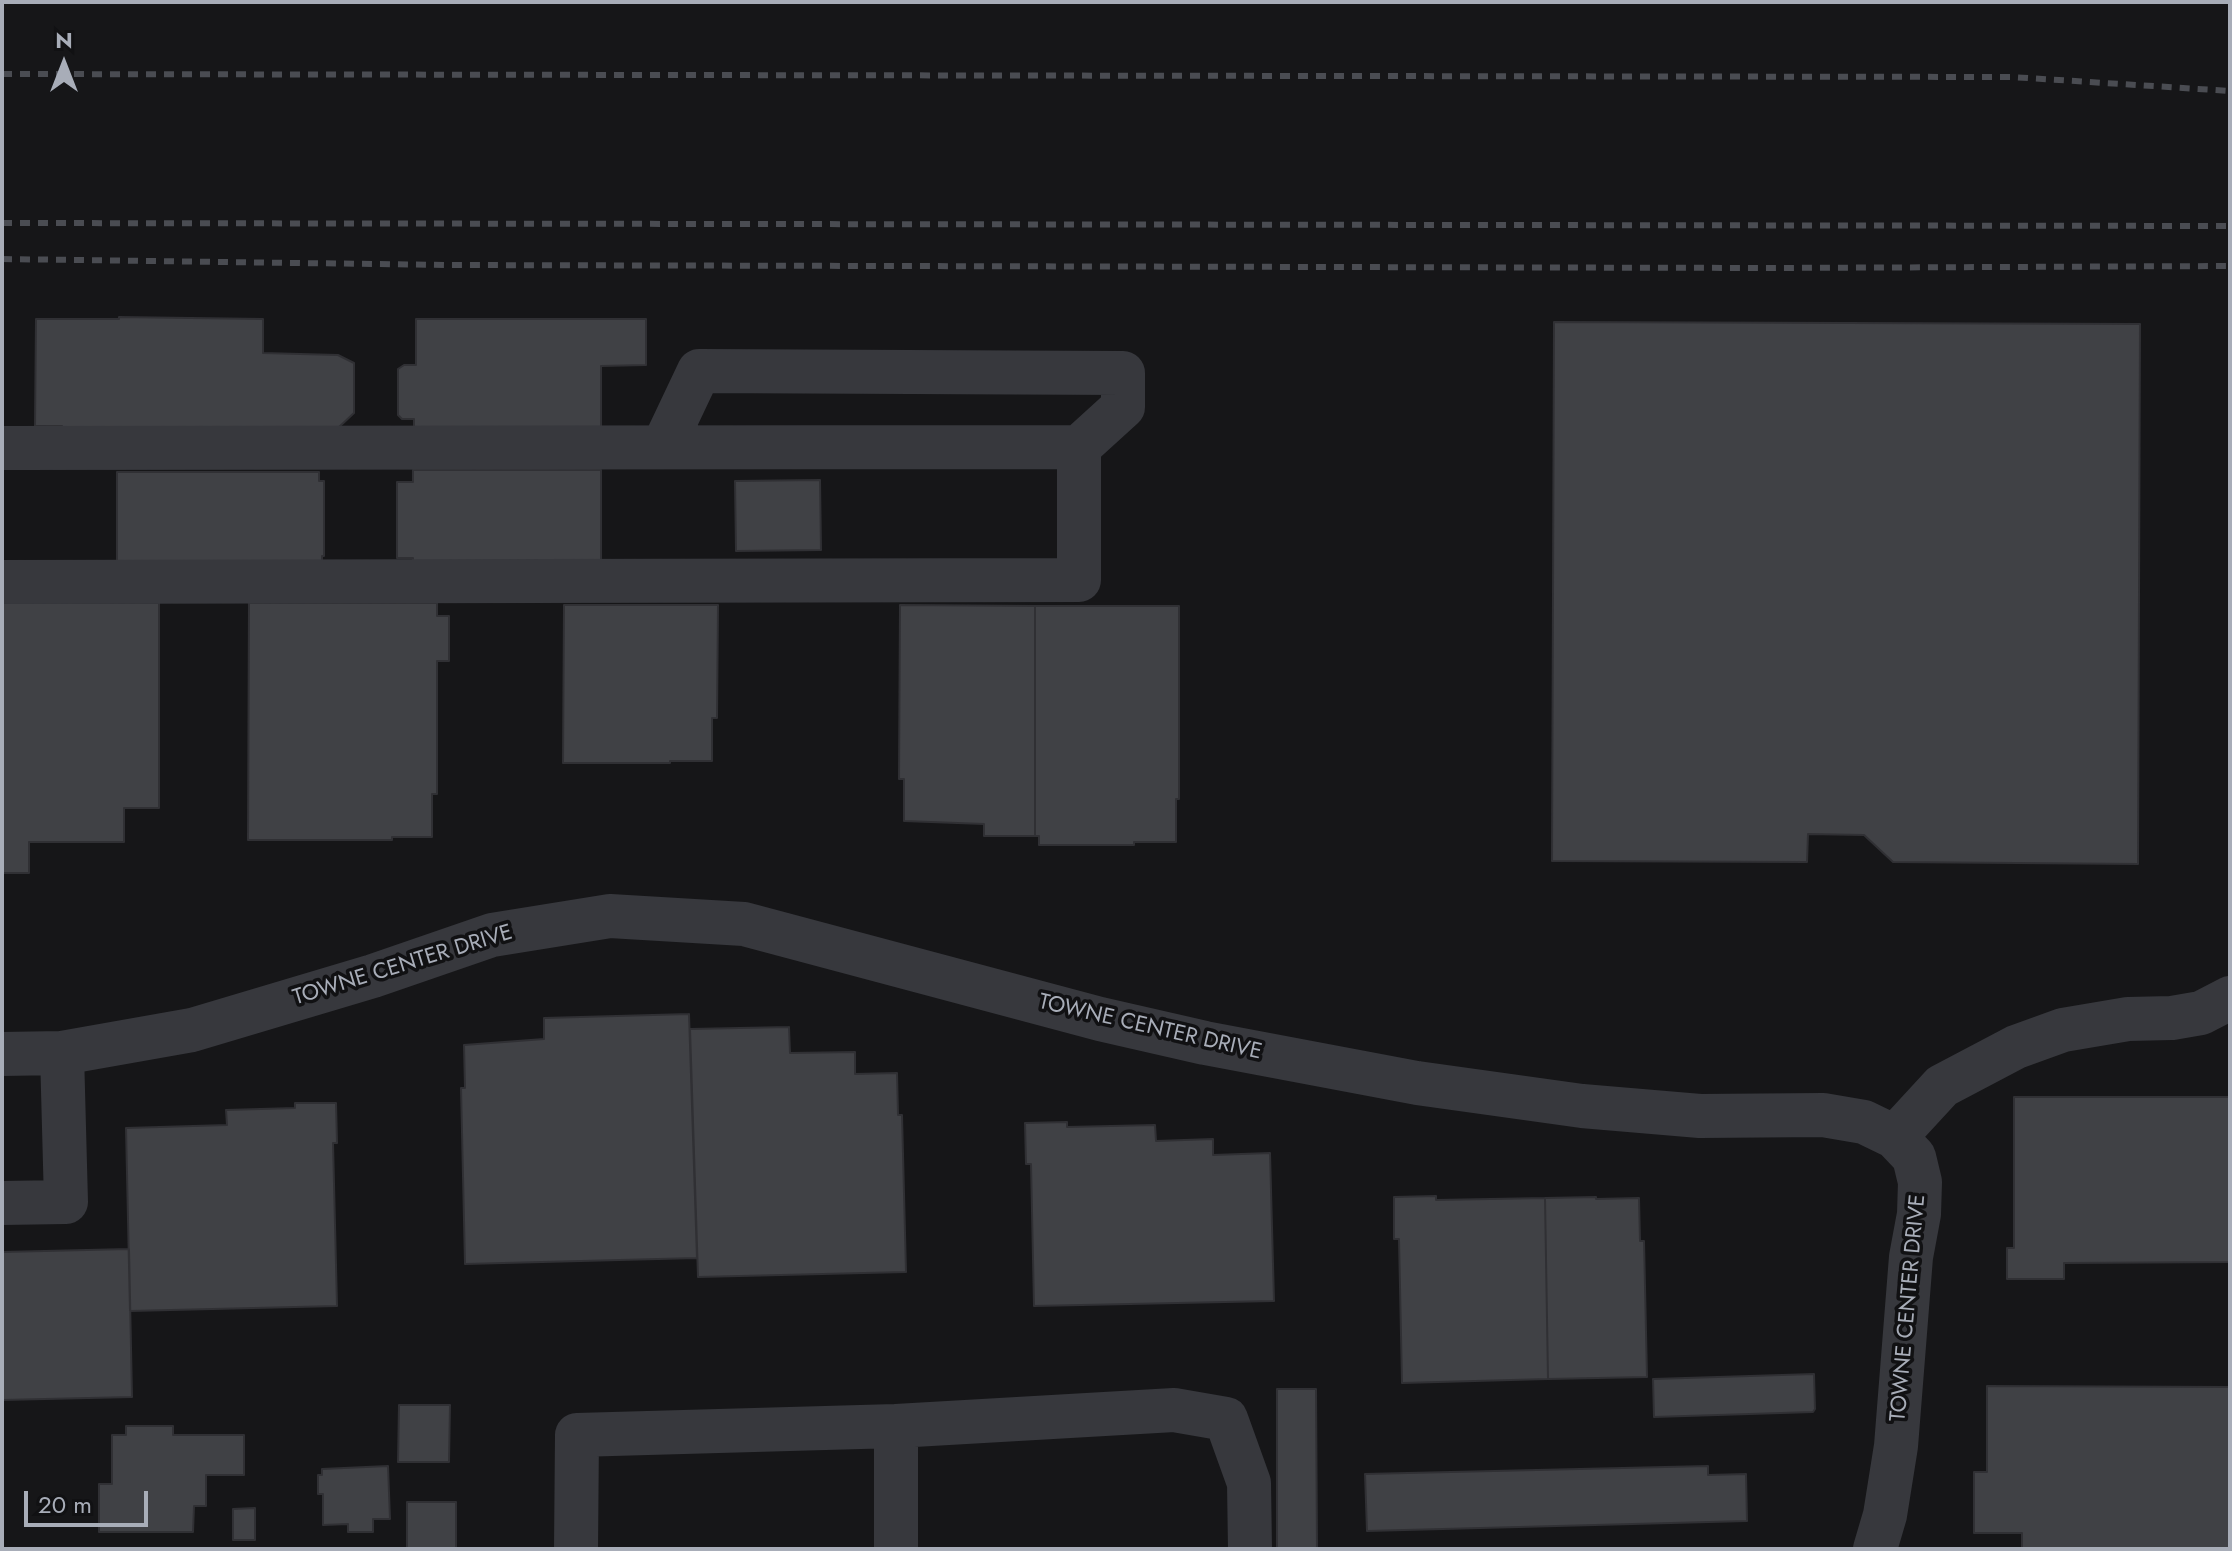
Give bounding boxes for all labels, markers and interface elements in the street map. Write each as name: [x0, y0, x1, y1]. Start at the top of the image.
north arrow: [24, 24, 104, 104]
text: N: [55, 24, 73, 56]
street label: TOWNE CENTER DRIVE: [290, 920, 516, 1012]
street label: TOWNE CENTER DRIVE: [1036, 989, 1264, 1067]
street label: TOWNE CENTER DRIVE: [1886, 1193, 1932, 1423]
scale bar: [28, 1475, 152, 1525]
text: 20 m: [38, 1487, 92, 1522]

